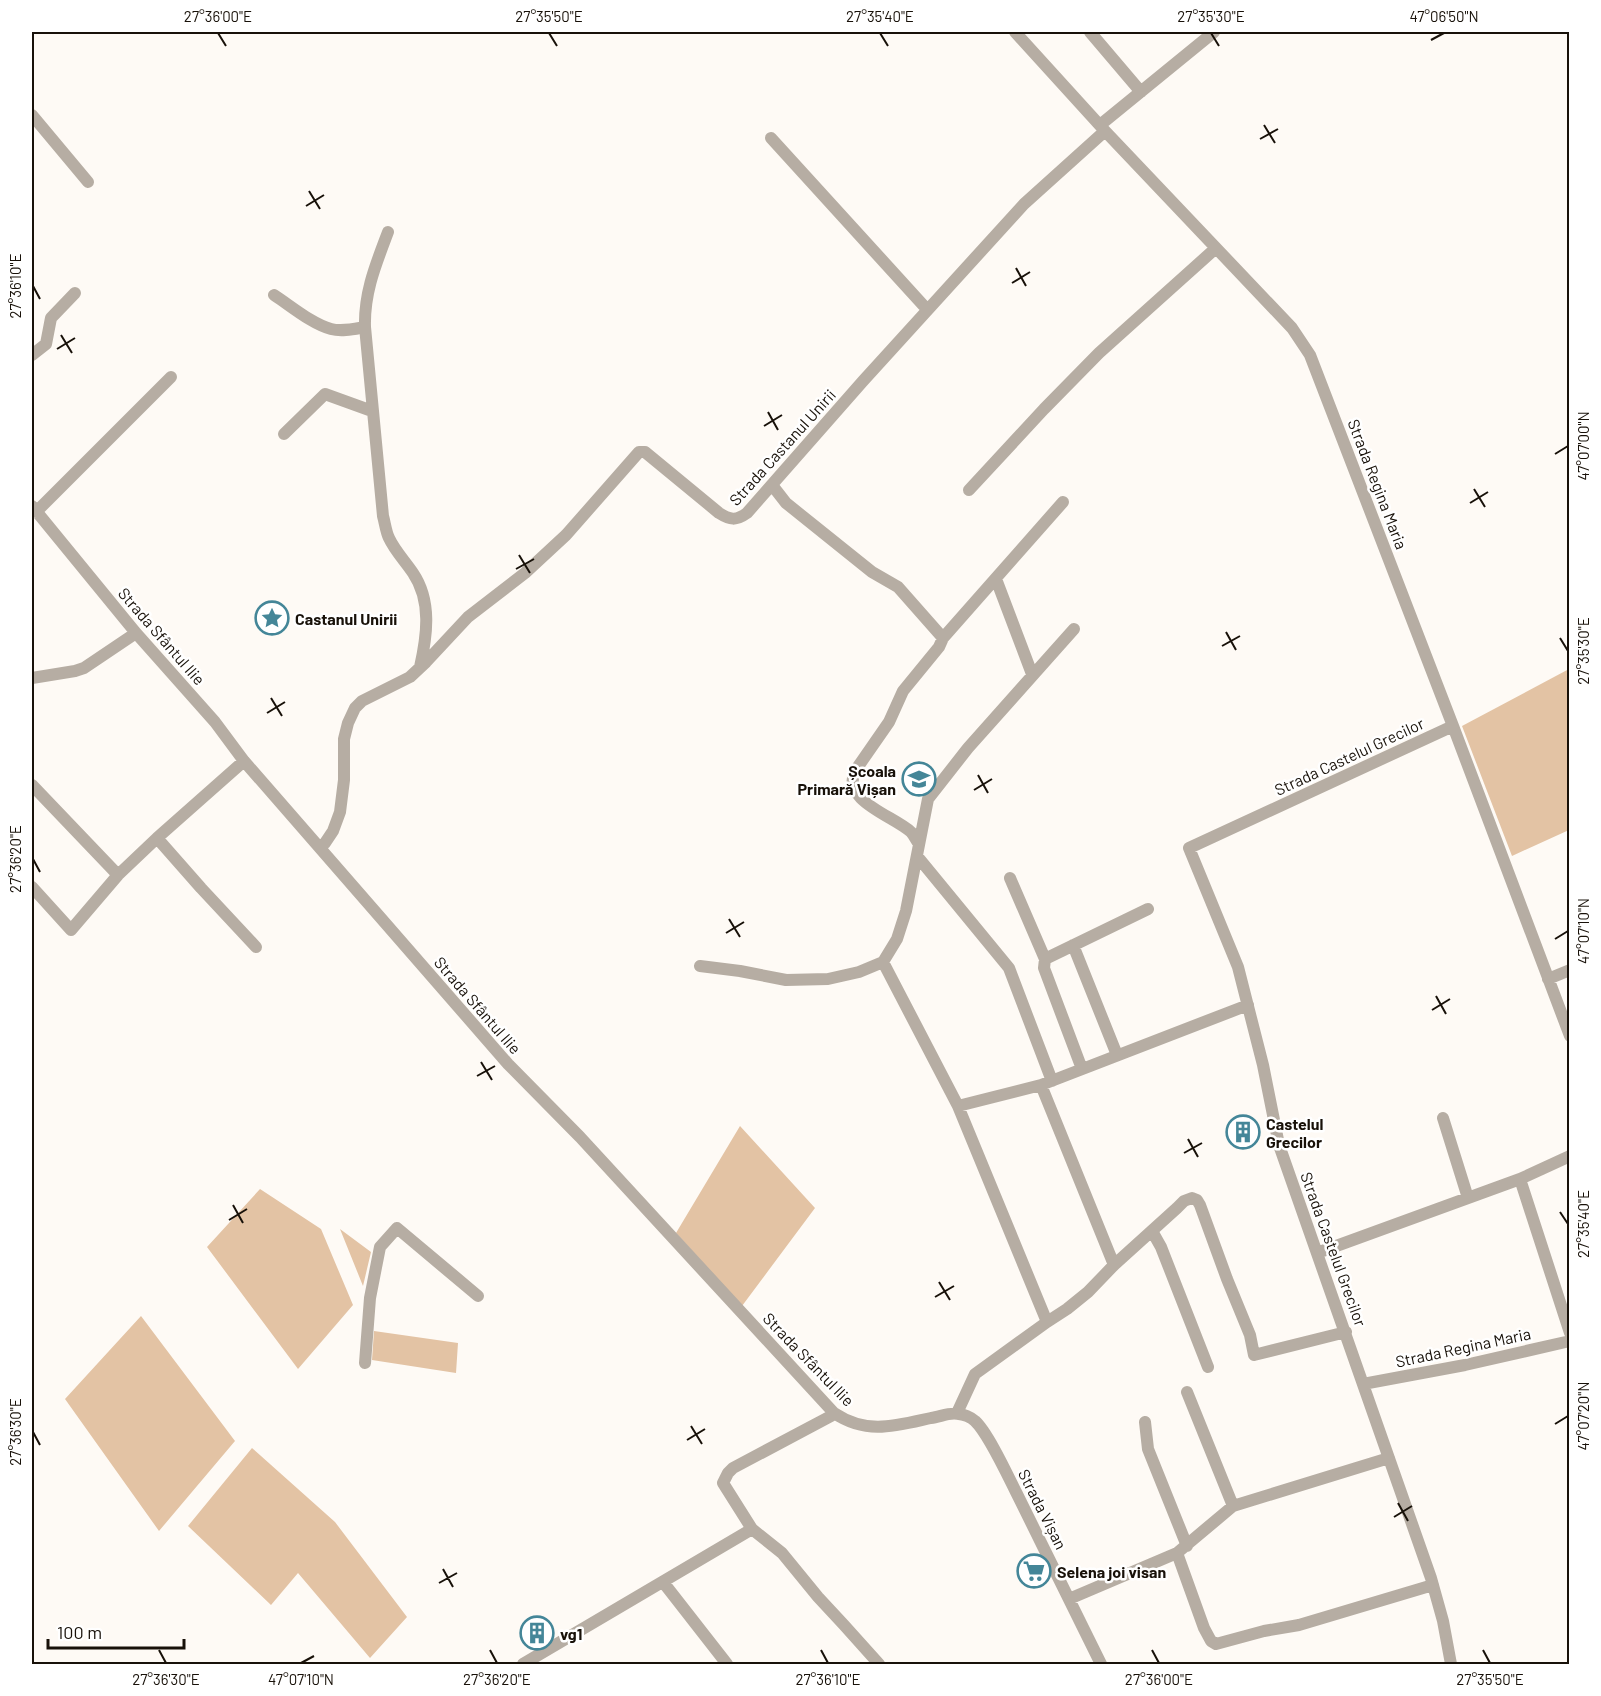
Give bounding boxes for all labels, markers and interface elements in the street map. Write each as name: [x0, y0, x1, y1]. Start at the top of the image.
text: 27°36'00"E: [184, 7, 252, 25]
text: 27°35'50"E: [515, 7, 583, 25]
text: 27°35'40"E: [846, 7, 914, 25]
text: 27°35'30"E: [1177, 7, 1245, 25]
text: 47°06'50"N: [1409, 7, 1479, 25]
text: 27°36'10"E: [6, 253, 24, 319]
street label: Strada Castanul Unirii: [725, 385, 839, 509]
text: 47°07'00"N: [1574, 411, 1592, 481]
street label: Strada Regina Maria: [1344, 416, 1412, 552]
street label: Strada Sfântul Ilie: [115, 584, 209, 688]
place icon: Castanul Unirii: [254, 600, 290, 636]
place label: Castanul Unirii: [295, 609, 397, 628]
text: 27°35'30"E: [1574, 617, 1592, 685]
street label: Strada Castelul Grecilor: [1271, 713, 1427, 799]
place label: Școala Primară Vișan: [797, 761, 896, 798]
school or university icon: Școala Primară Vișan: [901, 761, 937, 797]
text: 27°36'20"E: [6, 825, 24, 893]
text: 47°07'10"N: [1574, 898, 1592, 964]
street label: Strada Sfântul Ilie: [431, 953, 525, 1057]
building icon: Castelul Grecilor: [1225, 1114, 1261, 1150]
place label: Castelul Grecilor: [1266, 1114, 1323, 1151]
street label: Strada Castelul Grecilor: [1297, 1169, 1371, 1329]
text: 27°35'40"E: [1574, 1190, 1592, 1258]
street label: Strada Sfântul Ilie: [760, 1308, 858, 1410]
street label: Strada Regina Maria: [1394, 1323, 1532, 1371]
text: 47°07'20"N: [1574, 1382, 1592, 1450]
text: 27°36'30"E: [6, 1398, 24, 1466]
street label: Strada Vișan: [1015, 1466, 1071, 1552]
supermarket icon: Selena joi visan: [1016, 1553, 1052, 1589]
place label: Selena joi visan: [1057, 1562, 1166, 1581]
scale bar: [48, 1612, 184, 1650]
building icon: vg1: [519, 1615, 555, 1651]
text: 100 m: [57, 1621, 102, 1643]
place label: vg1: [560, 1624, 582, 1643]
text: 27°36'30"E: [132, 1670, 200, 1688]
text: 47°07'10"N: [268, 1670, 334, 1688]
text: 27°36'20"E: [463, 1670, 531, 1688]
text: 27°36'10"E: [795, 1670, 861, 1688]
text: 27°36'00"E: [1125, 1670, 1193, 1688]
text: 27°35'50"E: [1456, 1670, 1524, 1688]

